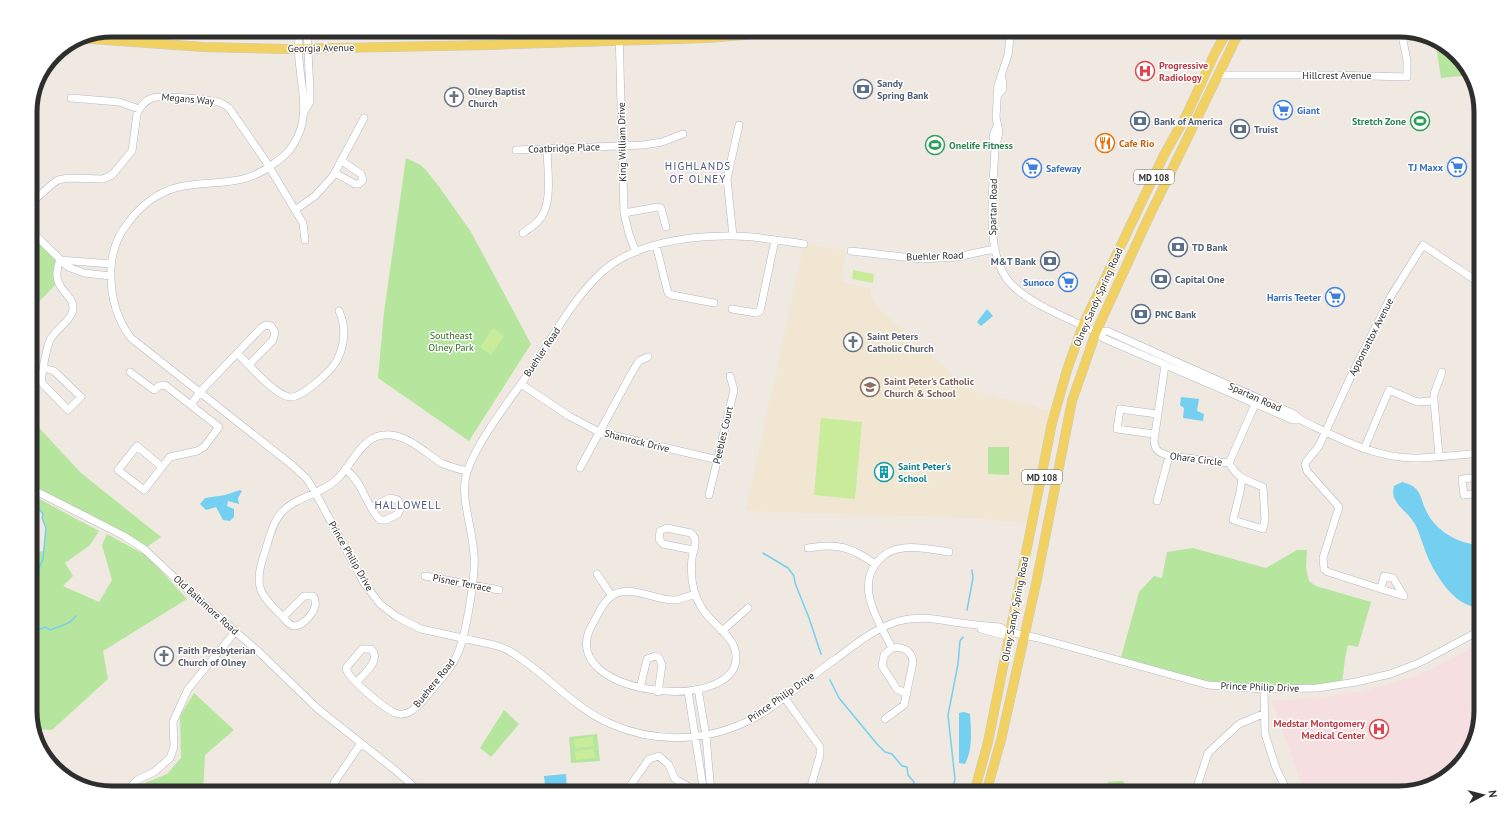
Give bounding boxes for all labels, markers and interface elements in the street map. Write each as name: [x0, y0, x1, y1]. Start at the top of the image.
street label: Georgia Avenue: [288, 41, 354, 55]
place label: Progressive Radiology: [1159, 59, 1208, 84]
hospital icon: Progressive Radiology: [1134, 60, 1156, 82]
street label: Hillcrest Avenue: [1302, 69, 1372, 82]
place label: Sandy Spring Bank: [877, 77, 929, 102]
bank icon: Sandy Spring Bank: [852, 78, 874, 100]
place label: Olney Baptist Church: [468, 85, 526, 110]
church icon: Olney Baptist Church: [443, 86, 465, 108]
street label: Megans Way: [161, 90, 215, 108]
supermarket icon: Giant: [1272, 99, 1294, 121]
street label: King William Drive: [615, 102, 629, 182]
place label: Giant: [1297, 104, 1320, 117]
bank icon: Bank of America: [1129, 110, 1151, 132]
sports icon: Stretch Zone: [1409, 110, 1431, 132]
place label: Bank of America: [1154, 115, 1223, 128]
place label: Stretch Zone: [1352, 115, 1406, 128]
bank icon: Truist: [1229, 118, 1251, 140]
place label: Truist: [1254, 123, 1278, 136]
restaurant icon: Cafe Rio: [1094, 132, 1116, 154]
sports icon: Onelife Fitness: [924, 134, 946, 156]
place label: Cafe Rio: [1119, 137, 1155, 150]
place label: Onelife Fitness: [949, 139, 1013, 152]
street label: Coatbridge Place: [528, 140, 600, 156]
supermarket icon: TJ Maxx: [1446, 156, 1468, 178]
supermarket icon: Safeway: [1021, 157, 1043, 179]
district label: HIGHLANDS OF OLNEY: [665, 159, 731, 186]
place label: TJ Maxx: [1408, 161, 1444, 174]
place label: Safeway: [1046, 162, 1082, 175]
road number: MD 108: [1134, 170, 1174, 184]
street label: Spartan Road: [986, 178, 1000, 236]
bank icon: TD Bank: [1167, 236, 1189, 258]
place label: TD Bank: [1192, 241, 1228, 254]
street label: Olney Sandy Spring Road: [1070, 246, 1126, 348]
street label: Buehler Road: [906, 249, 964, 263]
bank icon: M&T Bank: [1039, 250, 1061, 272]
place label: M&T Bank: [991, 255, 1036, 268]
bank icon: Capital One: [1150, 268, 1172, 290]
supermarket icon: Sunoco: [1057, 271, 1079, 293]
place label: Capital One: [1175, 273, 1225, 286]
place label: Sunoco: [1023, 276, 1055, 289]
supermarket icon: Harris Teeter: [1324, 286, 1346, 308]
place label: Harris Teeter: [1267, 291, 1321, 304]
street label: Appomattox Avenue: [1346, 296, 1396, 378]
bank icon: PNC Bank: [1130, 303, 1152, 325]
place label: PNC Bank: [1155, 308, 1196, 321]
street label: Buehler Road: [521, 325, 563, 379]
park label: Southeast Olney Park: [428, 329, 474, 354]
place label: Saint Peters Catholic Church: [867, 330, 934, 355]
church icon: Saint Peters Catholic Church: [842, 331, 864, 353]
place label: Saint Peter's Catholic Church & School: [884, 375, 975, 400]
school or university icon: Saint Peter's Catholic Church & School: [859, 376, 881, 398]
street label: Spartan Road: [1226, 379, 1284, 415]
street label: Peebles Court: [710, 404, 736, 465]
street label: Shamrock Drive: [603, 427, 671, 455]
street label: Ohara Circle: [1169, 449, 1223, 469]
place label: Saint Peter's School: [898, 460, 951, 485]
building icon: Saint Peter's School: [873, 461, 895, 483]
road number: MD 108: [1022, 470, 1062, 484]
district label: HALLOWELL: [374, 498, 442, 512]
street label: Prince Philip Drive: [326, 519, 376, 593]
street label: Olney Sandy Spring Road: [998, 555, 1032, 663]
street label: Pisner Terrace: [432, 571, 492, 595]
street label: Old Baltimore Road: [171, 572, 241, 638]
place label: Faith Presbyterian Church of Olney: [178, 644, 255, 669]
church icon: Faith Presbyterian Church of Olney: [153, 645, 175, 667]
street label: Buehere Road: [410, 656, 458, 710]
street label: Prince Philip Drive: [745, 669, 817, 725]
street label: Prince Philip Drive: [1220, 679, 1300, 695]
place label: Medstar Montgomery Medical Center: [1273, 717, 1365, 742]
hospital icon: Medstar Montgomery Medical Center: [1368, 718, 1390, 740]
north arrow: [1463, 775, 1503, 815]
text: N: [1486, 789, 1500, 798]

